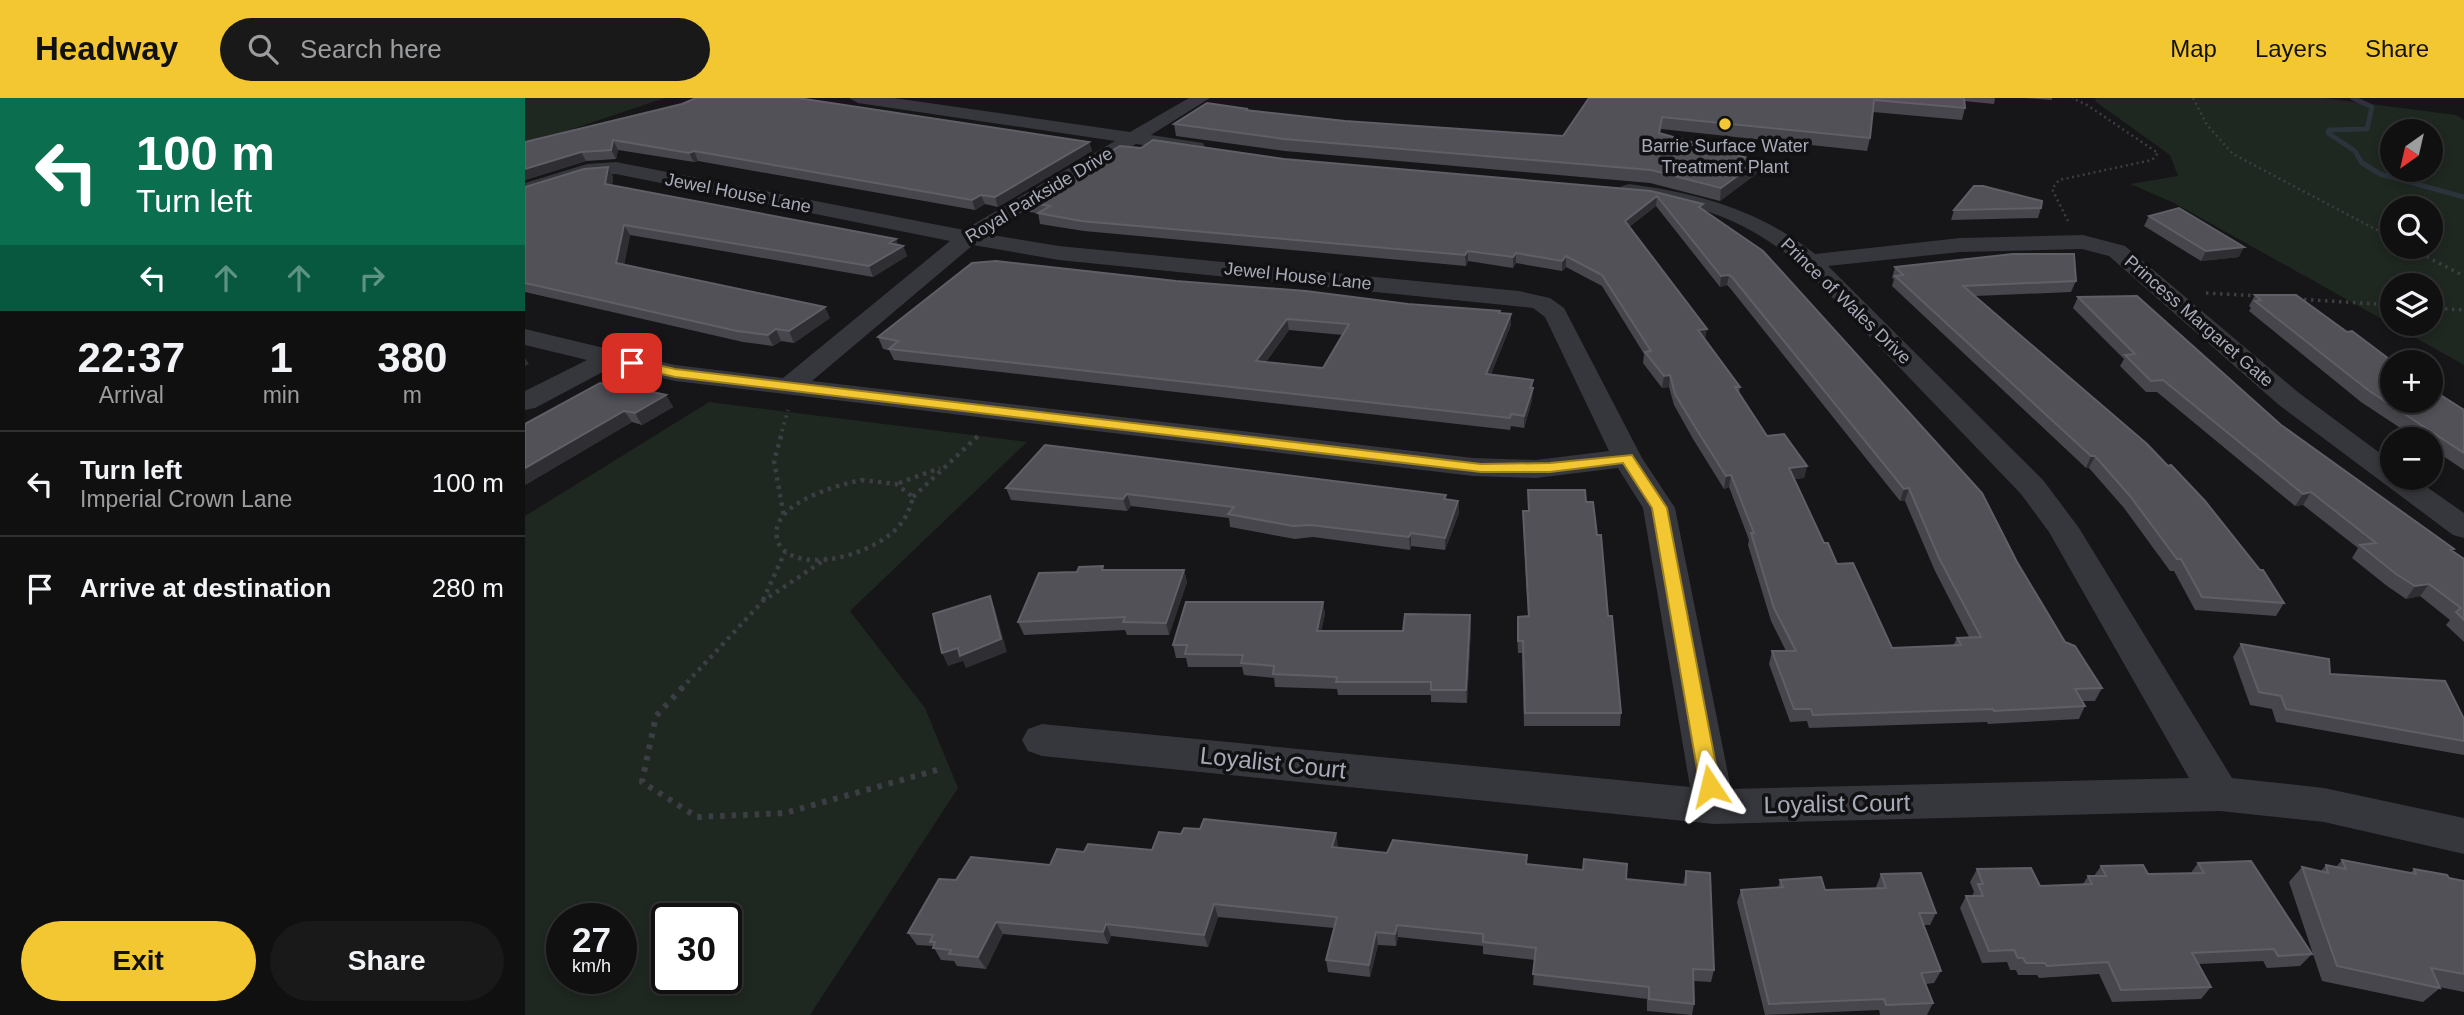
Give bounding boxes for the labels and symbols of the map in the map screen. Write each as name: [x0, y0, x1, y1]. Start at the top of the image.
marker: Barrie Surface Water Treatment Plant: [1717, 116, 1733, 132]
north arrow: [2380, 119, 2443, 182]
place label: Barrie Surface Water Treatment Plant: [1641, 136, 1809, 177]
street label: Royal Parkside Drive: [962, 143, 1116, 247]
street label: Jewel House Lane: [663, 169, 813, 217]
street label: Prince of Wales Drive: [1777, 234, 1915, 368]
street label: Princess Margaret Gate: [2121, 251, 2277, 391]
street label: Jewel House Lane: [1223, 258, 1373, 294]
pin: [602, 333, 662, 393]
street label: Loyalist Court: [1199, 741, 1348, 784]
position arrow: [1673, 749, 1747, 823]
street label: Loyalist Court: [1763, 789, 1911, 818]
speed limit sign: 30: [651, 903, 742, 994]

